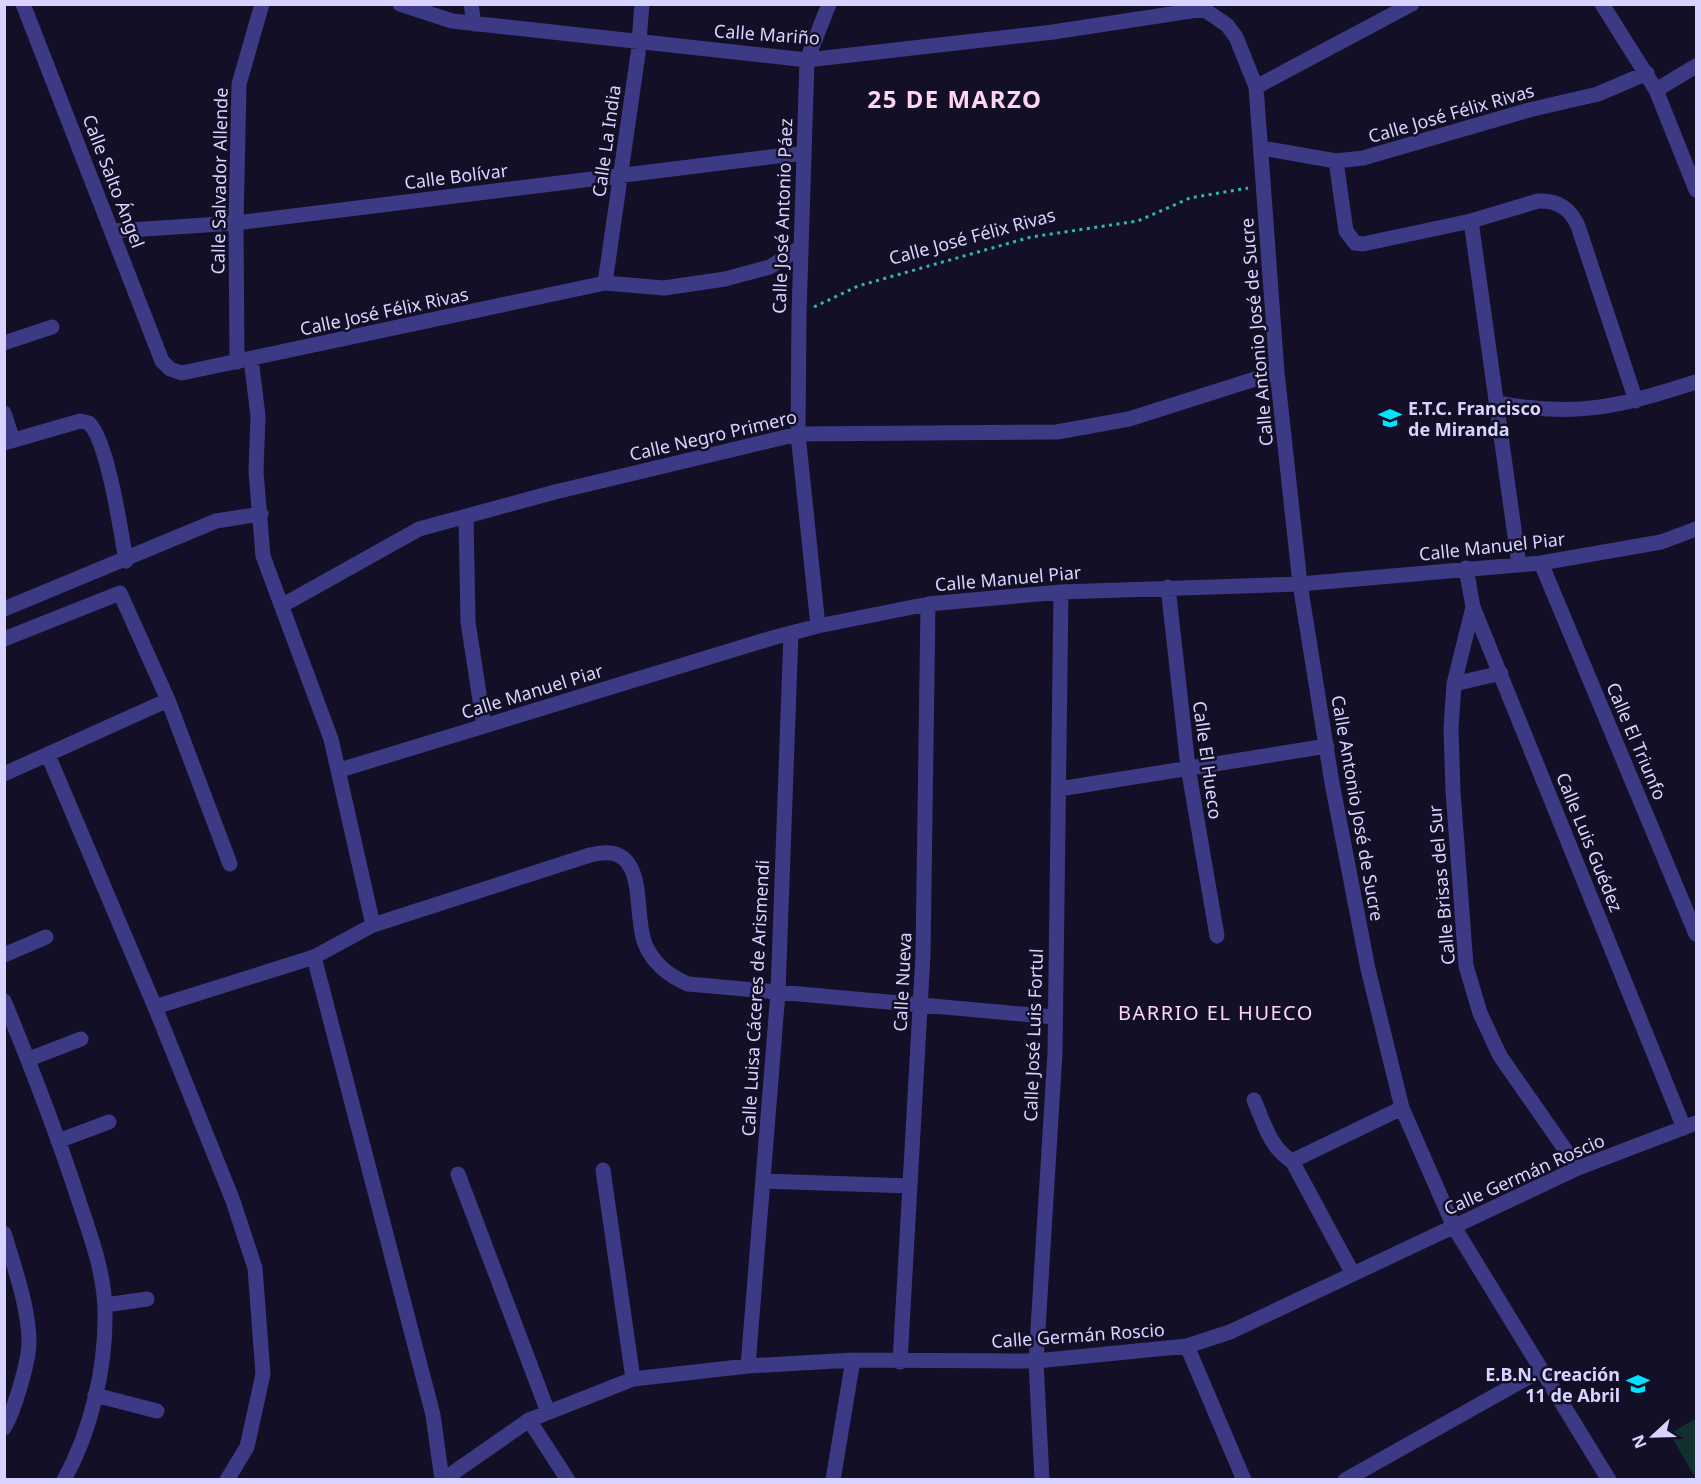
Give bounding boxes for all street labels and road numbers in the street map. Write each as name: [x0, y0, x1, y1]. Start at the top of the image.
street label: Calle Mariño: [713, 18, 821, 50]
street label: Calle José Félix Rivas: [1365, 78, 1537, 148]
street label: Calle La India: [586, 83, 626, 199]
street label: Calle Salvador Allende: [205, 87, 233, 275]
street label: Calle Salto Ángel: [78, 111, 150, 251]
street label: Calle José Antonio Páez: [767, 118, 797, 314]
street label: Calle Bolívar: [403, 158, 510, 194]
street label: Calle José Félix Rivas: [886, 202, 1058, 270]
street label: Calle Antonio José de Sucre: [1234, 217, 1278, 447]
street label: Calle José Félix Rivas: [298, 281, 470, 341]
street label: Calle Negro Primero: [627, 404, 799, 466]
street label: Calle Manuel Piar: [1418, 526, 1567, 566]
street label: Calle Manuel Piar: [934, 560, 1083, 596]
street label: Calle Manuel Piar: [458, 658, 606, 724]
street label: Calle El Triunfo: [1601, 679, 1673, 803]
street label: Calle Antonio José de Sucre: [1326, 693, 1390, 923]
street label: Calle El Hueco: [1188, 699, 1228, 821]
street label: Calle Luis Guédez: [1551, 769, 1629, 915]
street label: Calle Brisas del Sur: [1422, 804, 1460, 966]
street label: Calle Luisa Cáceres de Arismendi: [736, 859, 774, 1137]
street label: Calle Nueva: [887, 932, 917, 1032]
street label: Calle José Luis Fortul: [1018, 948, 1048, 1122]
street label: Calle Germán Roscio: [1440, 1128, 1608, 1220]
street label: Calle Germán Roscio: [990, 1317, 1166, 1353]

